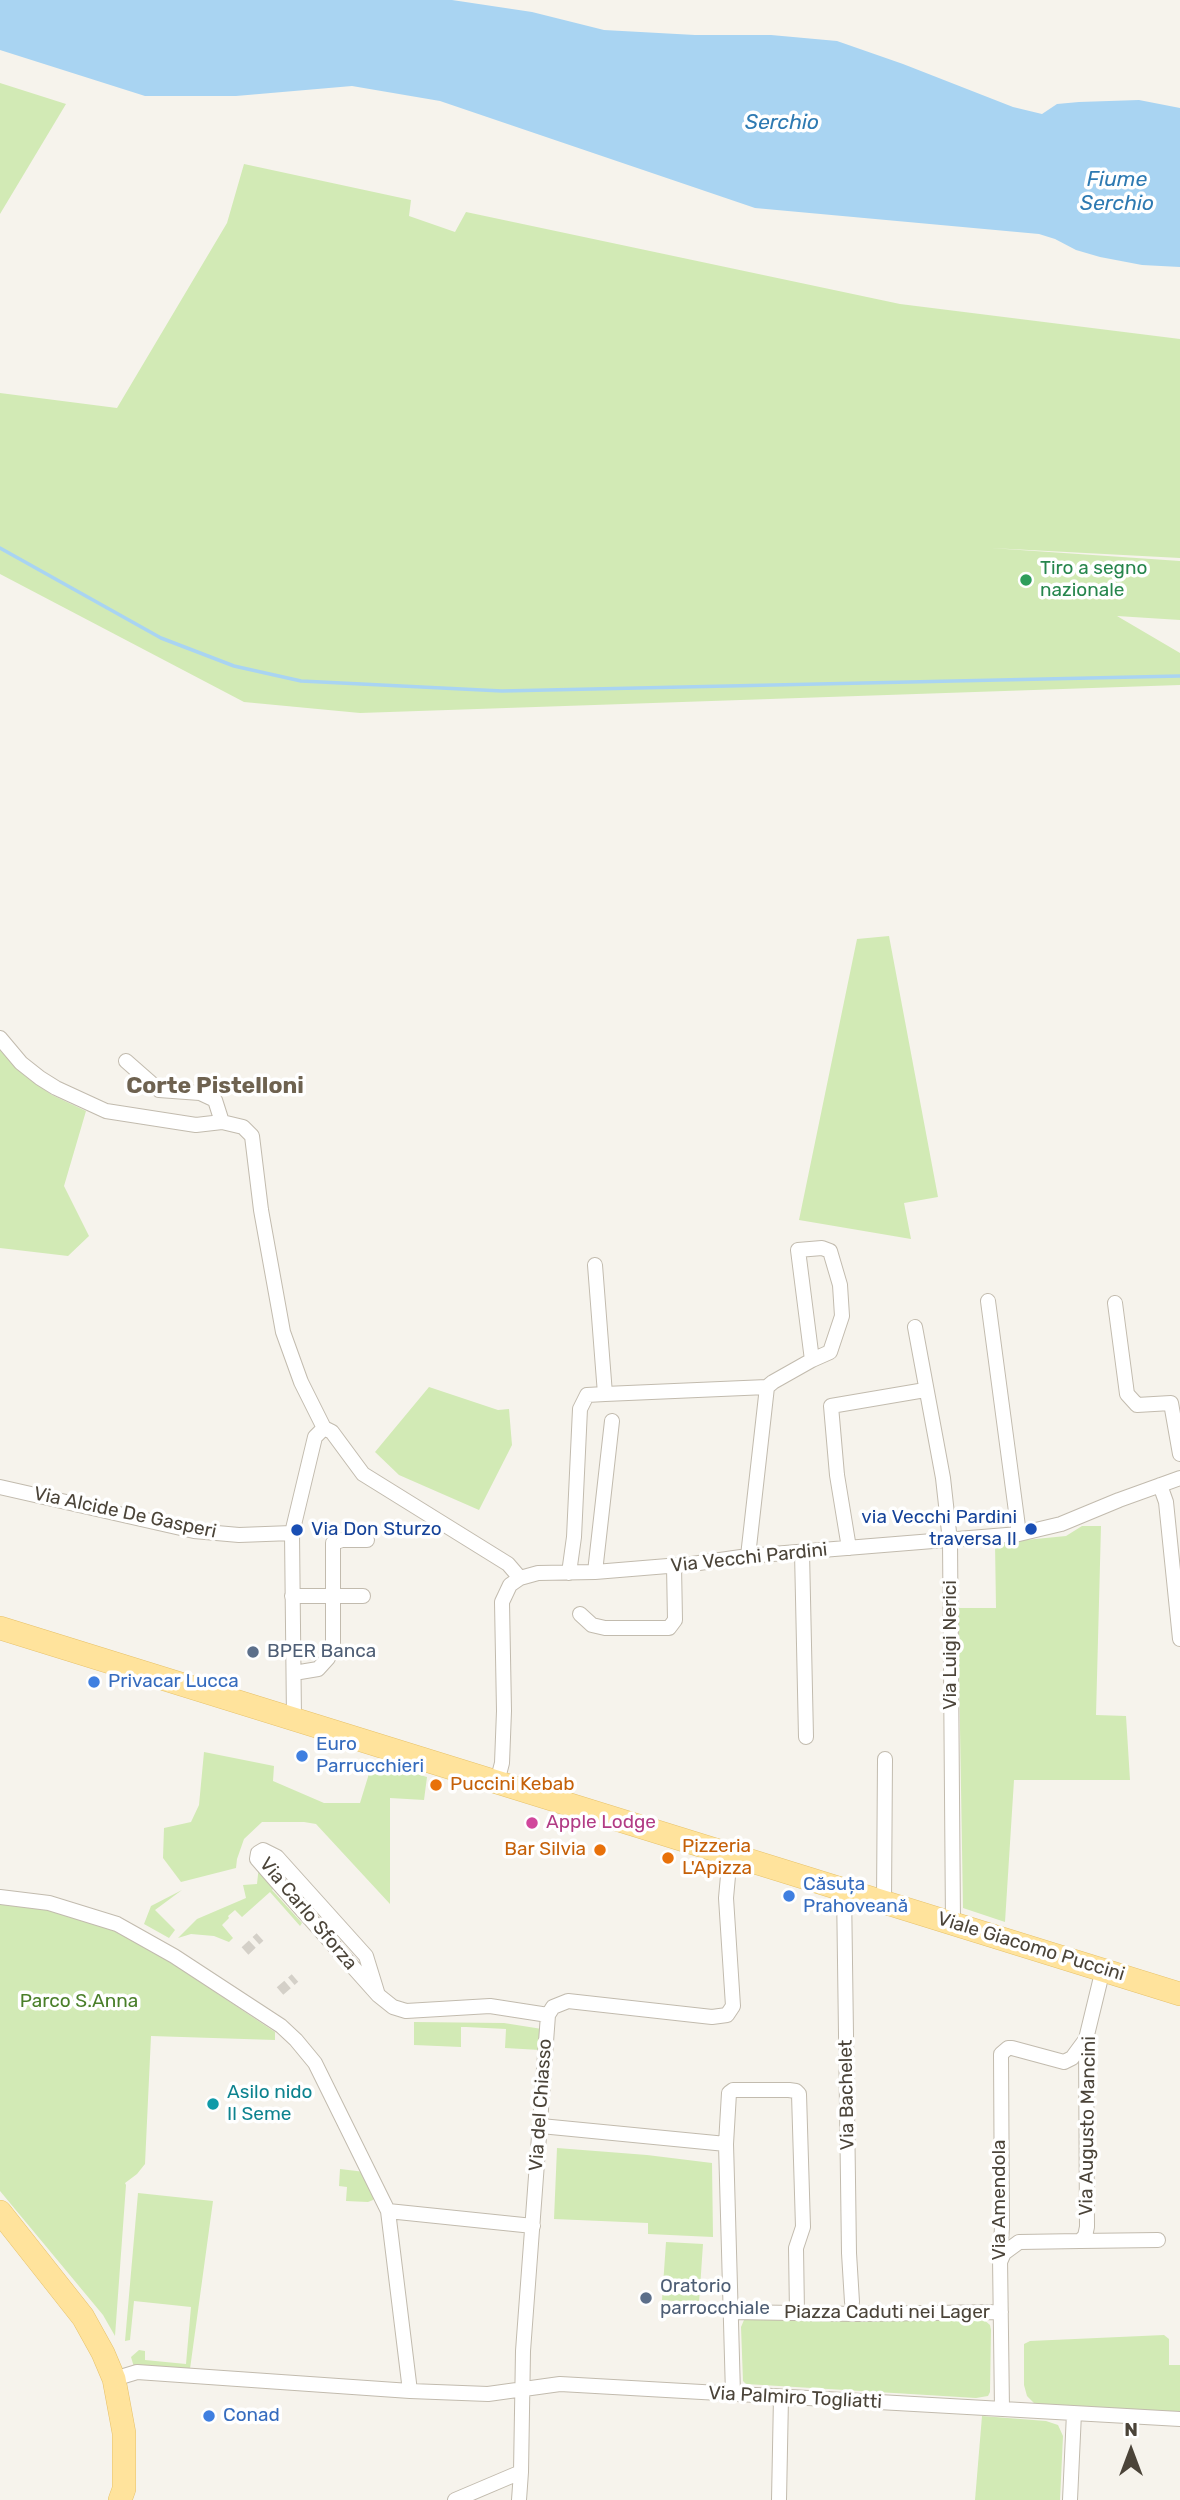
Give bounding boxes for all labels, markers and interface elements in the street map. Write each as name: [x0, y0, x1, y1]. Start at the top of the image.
water label: Serchio: [745, 110, 819, 136]
water label: Fiume Serchio: [1080, 167, 1154, 217]
place label: Tiro a segno nazionale: [1040, 558, 1147, 602]
marker: Tiro a segno nazionale: [1018, 572, 1034, 588]
district label: Corte Pistelloni: [126, 1072, 304, 1100]
street label: Via Alcide De Gasperi: [31, 1482, 219, 1544]
place label: via Vecchi Pardini traversa II: [861, 1507, 1017, 1551]
place label: Via Don Sturzo: [311, 1519, 442, 1541]
marker: via Vecchi Pardini traversa II: [1023, 1521, 1039, 1537]
marker: Via Don Sturzo: [289, 1522, 305, 1538]
street label: Via Vecchi Pardini: [669, 1538, 829, 1578]
street label: Via Luigi Nerici: [940, 1580, 962, 1710]
place label: BPER Banca: [267, 1641, 376, 1663]
marker: BPER Banca: [245, 1644, 261, 1660]
place label: Privacar Lucca: [108, 1671, 239, 1693]
marker: Privacar Lucca: [86, 1674, 102, 1690]
place label: Euro Parrucchieri: [316, 1734, 424, 1778]
marker: Euro Parrucchieri: [294, 1748, 310, 1764]
place label: Puccini Kebab: [450, 1774, 575, 1796]
marker: Puccini Kebab: [428, 1777, 444, 1793]
place label: Apple Lodge: [546, 1812, 656, 1834]
marker: Apple Lodge: [524, 1815, 540, 1831]
place label: Pizzeria L'Apizza: [682, 1836, 752, 1880]
place label: Bar Silvia: [504, 1839, 586, 1861]
marker: Bar Silvia: [592, 1842, 608, 1858]
marker: Pizzeria L'Apizza: [660, 1850, 676, 1866]
street label: Via Carlo Sforza: [254, 1853, 362, 1975]
place label: Căsuța Prahoveană: [803, 1874, 908, 1918]
marker: Căsuța Prahoveană: [781, 1888, 797, 1904]
street label: Viale Giacomo Puccini: [935, 1908, 1127, 1986]
park label: Parco S.Anna: [20, 1991, 138, 2013]
street label: Via Augusto Mancini: [1075, 2036, 1101, 2216]
street label: Via del Chiasso: [525, 2038, 557, 2172]
street label: Via Bachelet: [835, 2039, 859, 2151]
place label: Asilo nido Il Seme: [227, 2082, 313, 2126]
marker: Asilo nido Il Seme: [205, 2096, 221, 2112]
street label: Via Amendola: [989, 2139, 1011, 2261]
place label: Oratorio parrocchiale: [660, 2276, 770, 2320]
marker: Oratorio parrocchiale: [638, 2290, 654, 2306]
street label: Piazza Caduti nei Lager: [784, 2302, 990, 2324]
street label: Via Palmiro Togliatti: [708, 2382, 882, 2414]
place label: Conad: [223, 2405, 280, 2427]
marker: Conad: [201, 2408, 217, 2424]
north arrow: [1096, 2416, 1166, 2486]
text: N: [1124, 2418, 1138, 2441]

